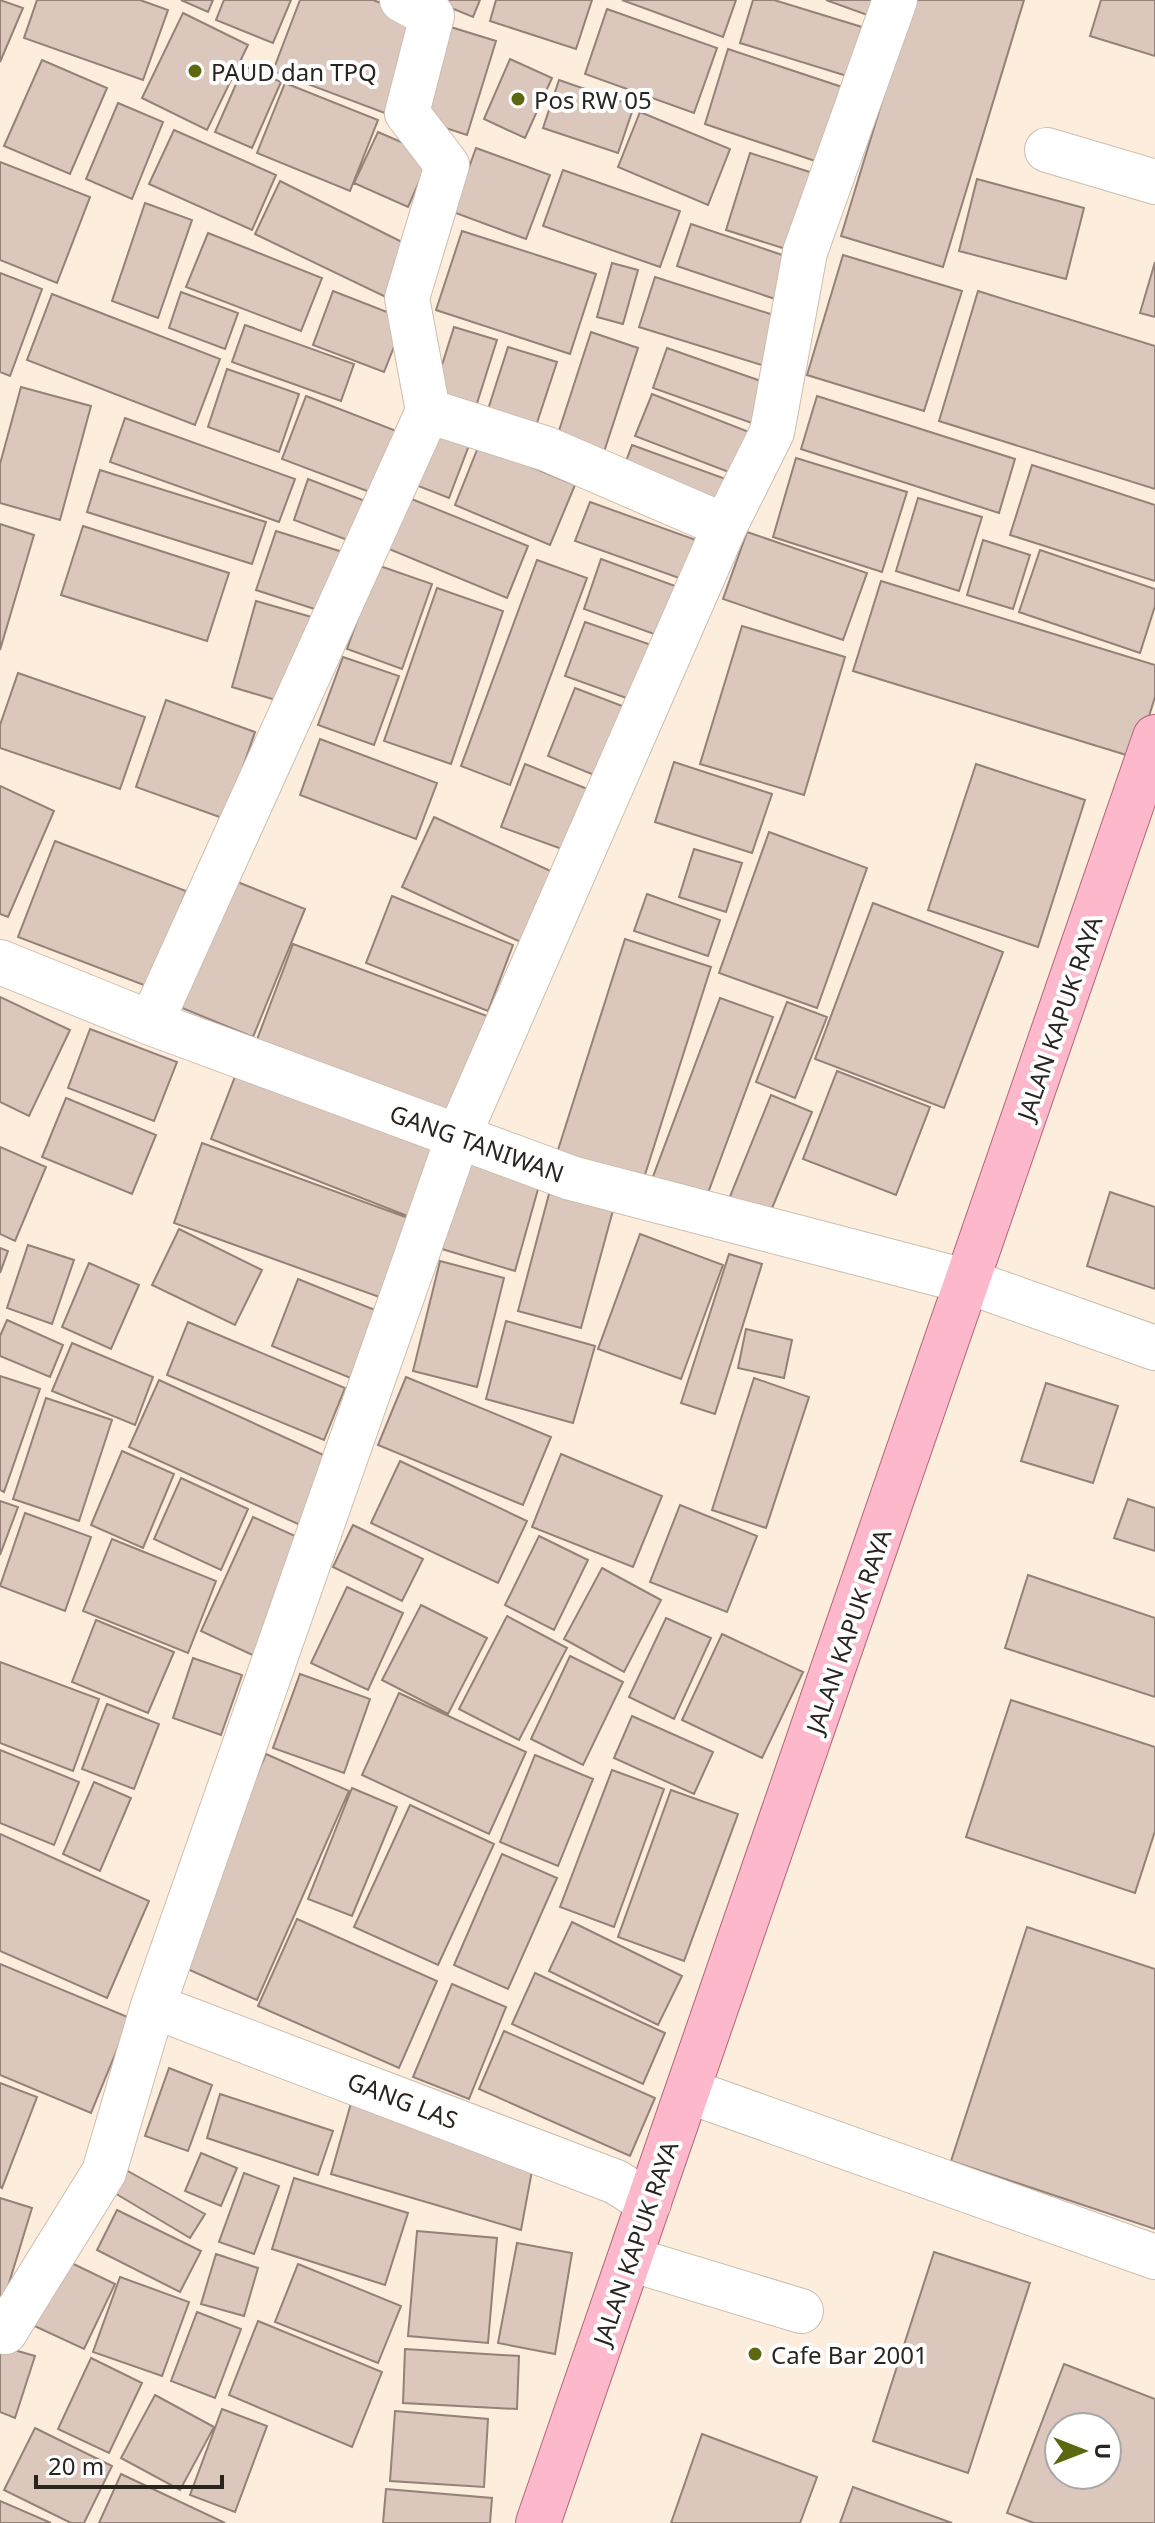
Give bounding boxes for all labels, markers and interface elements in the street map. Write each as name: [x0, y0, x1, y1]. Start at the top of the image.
place label: PAUD dan TPQ: [211, 55, 377, 88]
marker: PAUD dan TPQ: [186, 62, 204, 80]
place label: Pos RW 05: [534, 83, 652, 116]
marker: Pos RW 05: [509, 90, 527, 108]
street label: JALAN KAPUK RAYA: [1008, 911, 1110, 1126]
street label: GANG TANIWAN: [385, 1096, 569, 1190]
street label: JALAN KAPUK RAYA: [797, 1524, 899, 1739]
street label: GANG LAS: [343, 2064, 463, 2136]
street label: JALAN KAPUK RAYA: [584, 2136, 686, 2351]
place label: Cafe Bar 2001: [771, 2338, 928, 2371]
marker: Cafe Bar 2001: [746, 2345, 764, 2363]
north arrow: [1043, 2411, 1123, 2491]
scale bar: [36, 2439, 222, 2489]
text: U: [1089, 2443, 1119, 2459]
text: 20 m: [48, 2449, 104, 2482]

